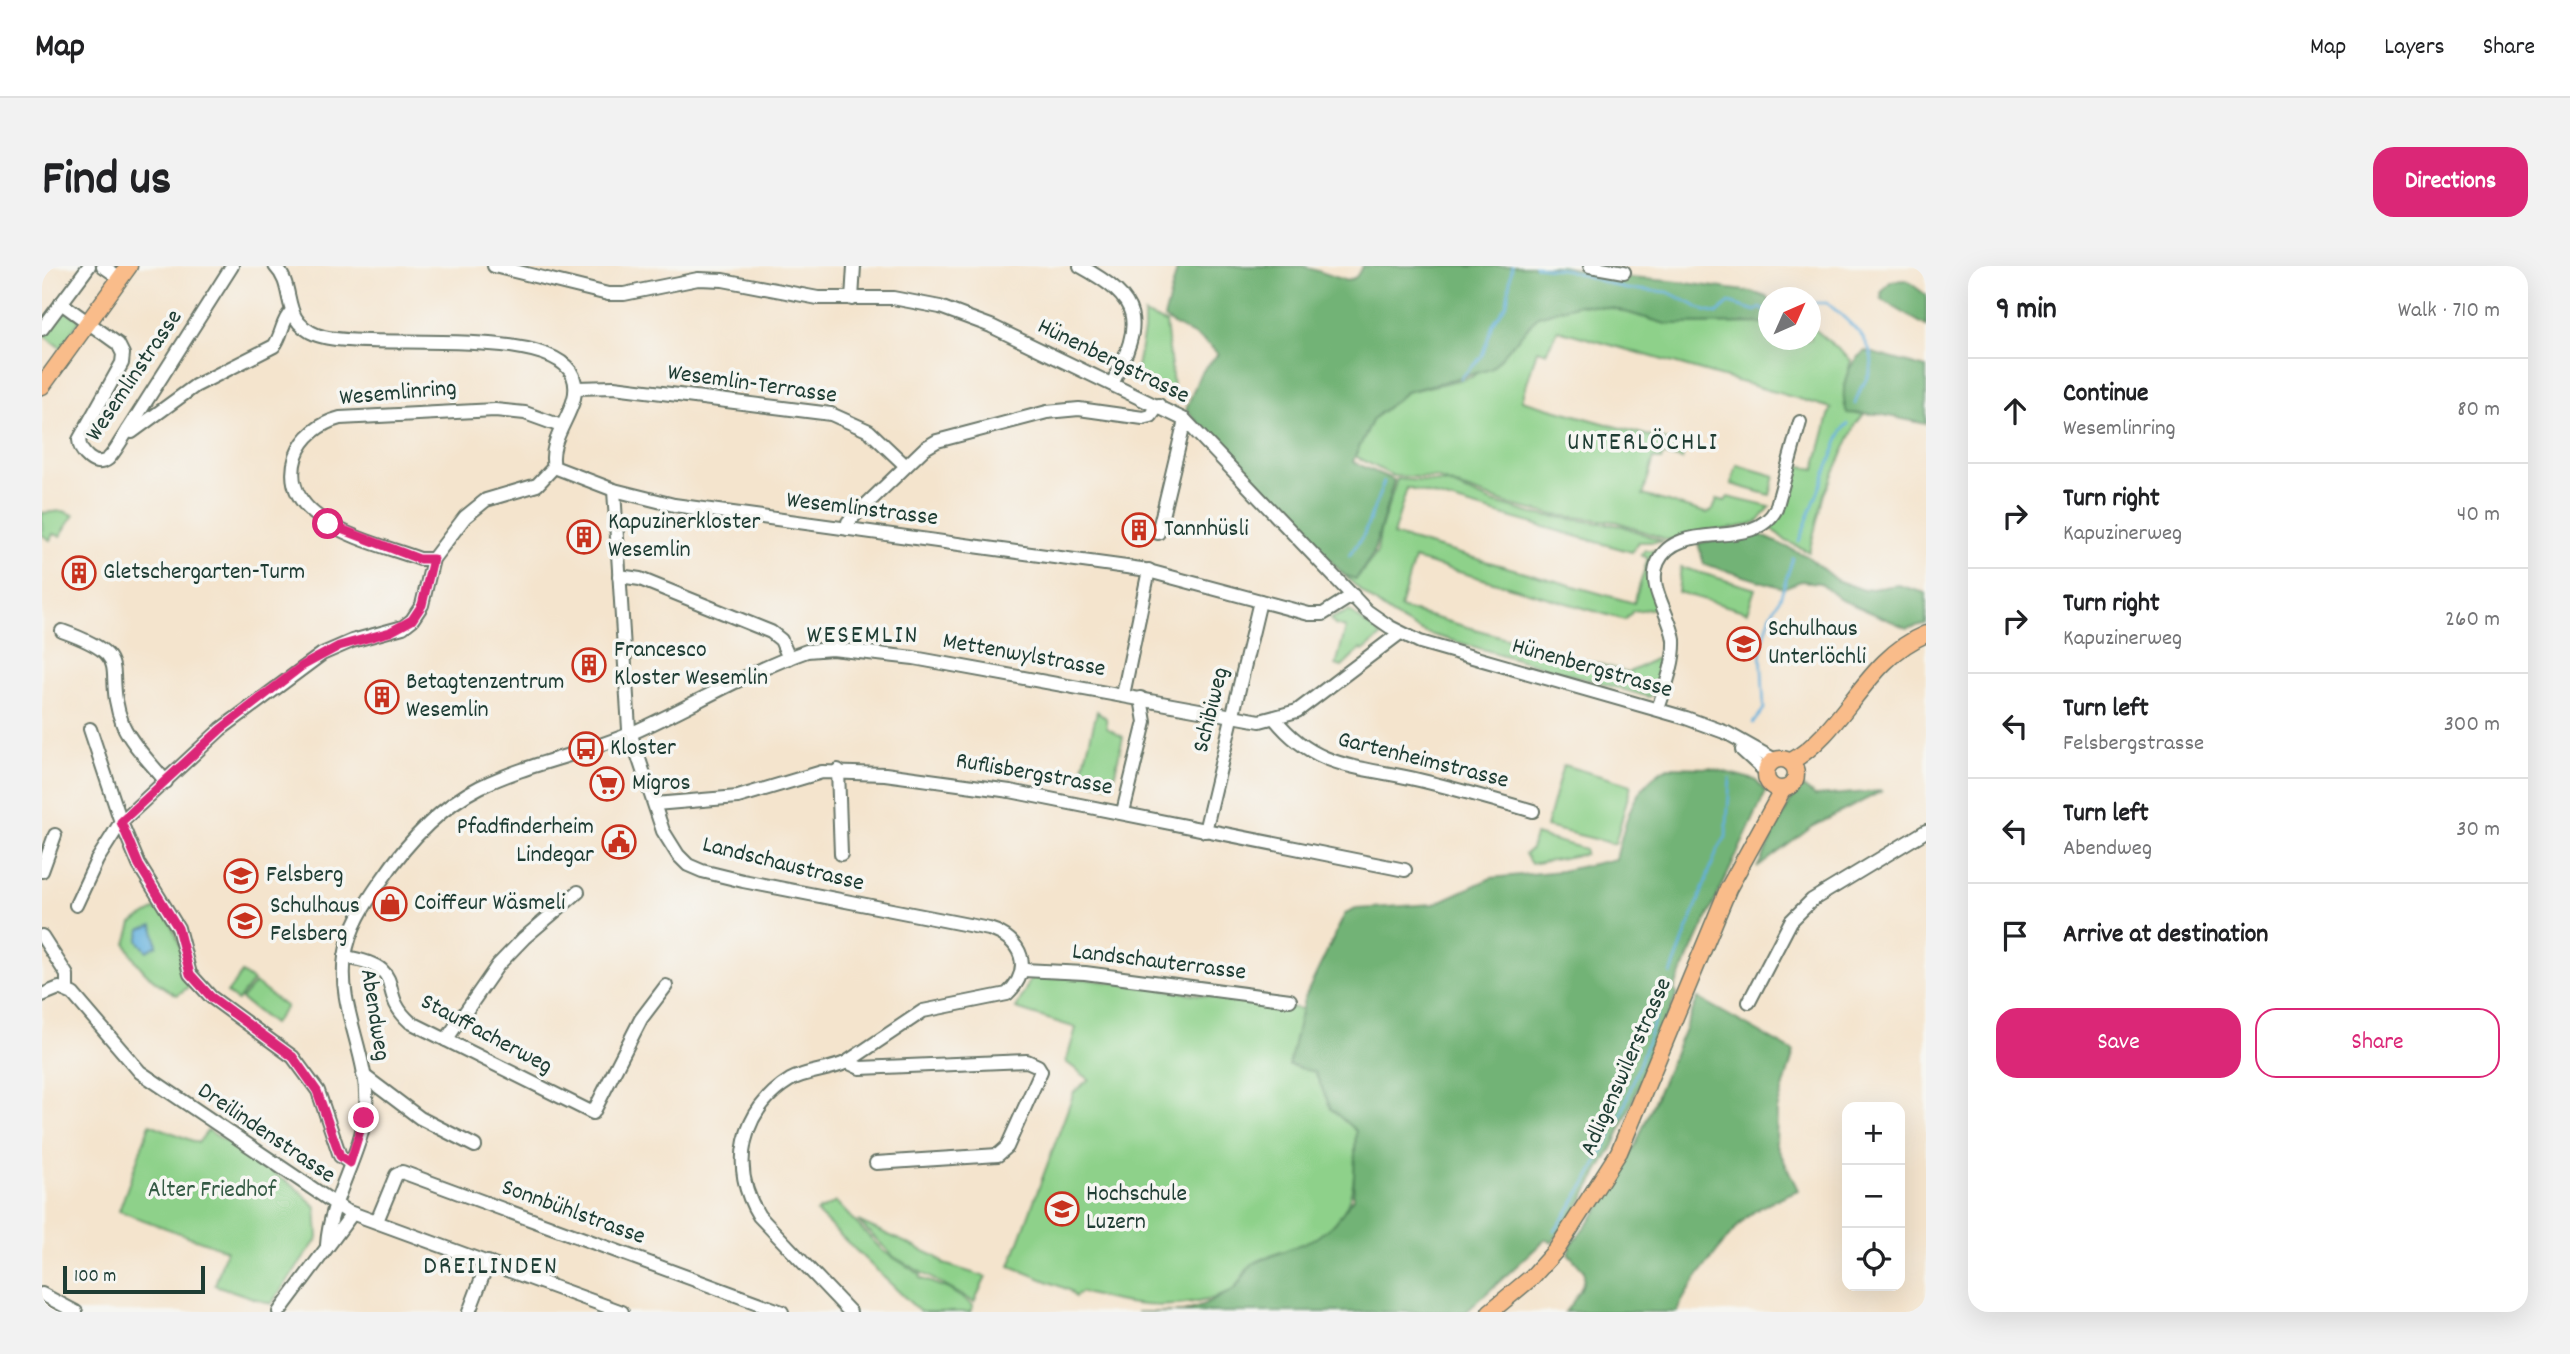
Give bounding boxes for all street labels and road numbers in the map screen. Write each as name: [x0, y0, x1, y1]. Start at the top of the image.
street label: Wesemlinstrasse: [78, 303, 192, 449]
street label: Hünenbergstrasse: [1031, 310, 1195, 414]
street label: Wesemlin-Terrasse: [665, 356, 839, 414]
street label: Wesemlinring: [338, 372, 458, 416]
street label: Wesemlinstrasse: [784, 484, 940, 536]
street label: Mettenwylstrasse: [940, 625, 1108, 687]
street label: Hünenbergstrasse: [1508, 630, 1676, 708]
street label: Schibiweg: [1185, 664, 1239, 756]
street label: Gartenheimstrasse: [1334, 723, 1512, 799]
street label: Ruflisbergstrasse: [953, 744, 1115, 806]
street label: Landschaustrasse: [699, 828, 867, 902]
street label: Landschauterrasse: [1070, 935, 1248, 991]
street label: Abendweg: [350, 966, 398, 1064]
street label: Adligenswilerstrasse: [1572, 973, 1682, 1161]
street label: Stauffacherweg: [414, 986, 558, 1084]
street label: Dreilindenstrasse: [190, 1075, 342, 1193]
street label: Sonnbühlstrasse: [496, 1171, 650, 1255]

